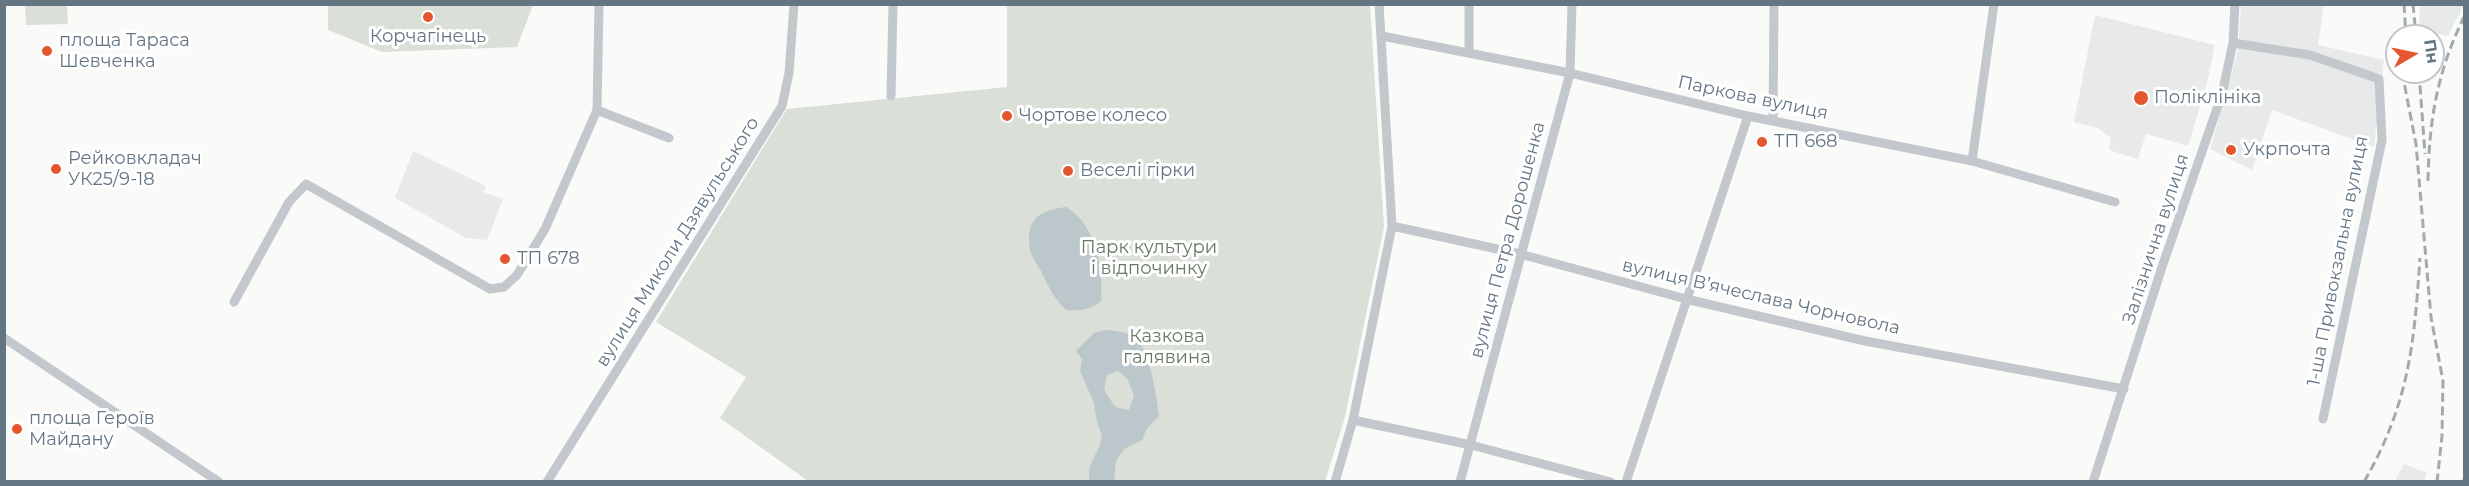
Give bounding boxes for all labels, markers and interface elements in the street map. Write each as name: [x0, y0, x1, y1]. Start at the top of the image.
marker: Корчагінець: [421, 10, 435, 24]
north arrow: [2385, 24, 2445, 84]
place label: Корчагінець: [370, 26, 486, 48]
place label: площа Тараса Шевченка: [59, 30, 190, 72]
text: Пн: [2420, 38, 2443, 65]
marker: площа Тараса Шевченка: [40, 44, 54, 58]
street label: Паркова вулиця: [1676, 72, 1830, 124]
place label: Поліклініка: [2154, 87, 2261, 109]
marker: Поліклініка: [2132, 89, 2150, 107]
place label: Чортове колесо: [1019, 105, 1167, 127]
marker: Чортове колесо: [1000, 109, 1014, 123]
street label: вулиця Миколи Дзявульського: [592, 113, 764, 371]
street label: вулиця Петра Дорошенка: [1466, 119, 1550, 361]
place label: ТП 668: [1774, 131, 1838, 153]
street label: 1-ша Привокзальна вулиця: [2303, 134, 2373, 388]
marker: ТП 668: [1755, 135, 1769, 149]
place label: Укрпочта: [2243, 139, 2331, 161]
marker: Укрпочта: [2224, 143, 2238, 157]
place label: Рейковкладач УК25/9-18: [68, 148, 202, 190]
street label: Залізнична вулиця: [2118, 151, 2194, 327]
place label: Веселі гірки: [1080, 160, 1195, 182]
marker: Рейковкладач УК25/9-18: [49, 162, 63, 176]
marker: Веселі гірки: [1061, 164, 1075, 178]
park label: Парк культури і відпочинку: [1081, 237, 1217, 280]
place label: ТП 678: [517, 248, 580, 270]
marker: ТП 678: [498, 252, 512, 266]
street label: вулиця Вʼячеслава Чорновола: [1620, 254, 1902, 340]
park label: Казкова галявина: [1123, 326, 1211, 368]
place label: площа Героїв Майдану: [29, 408, 155, 450]
marker: площа Героїв Майдану: [10, 422, 24, 436]

